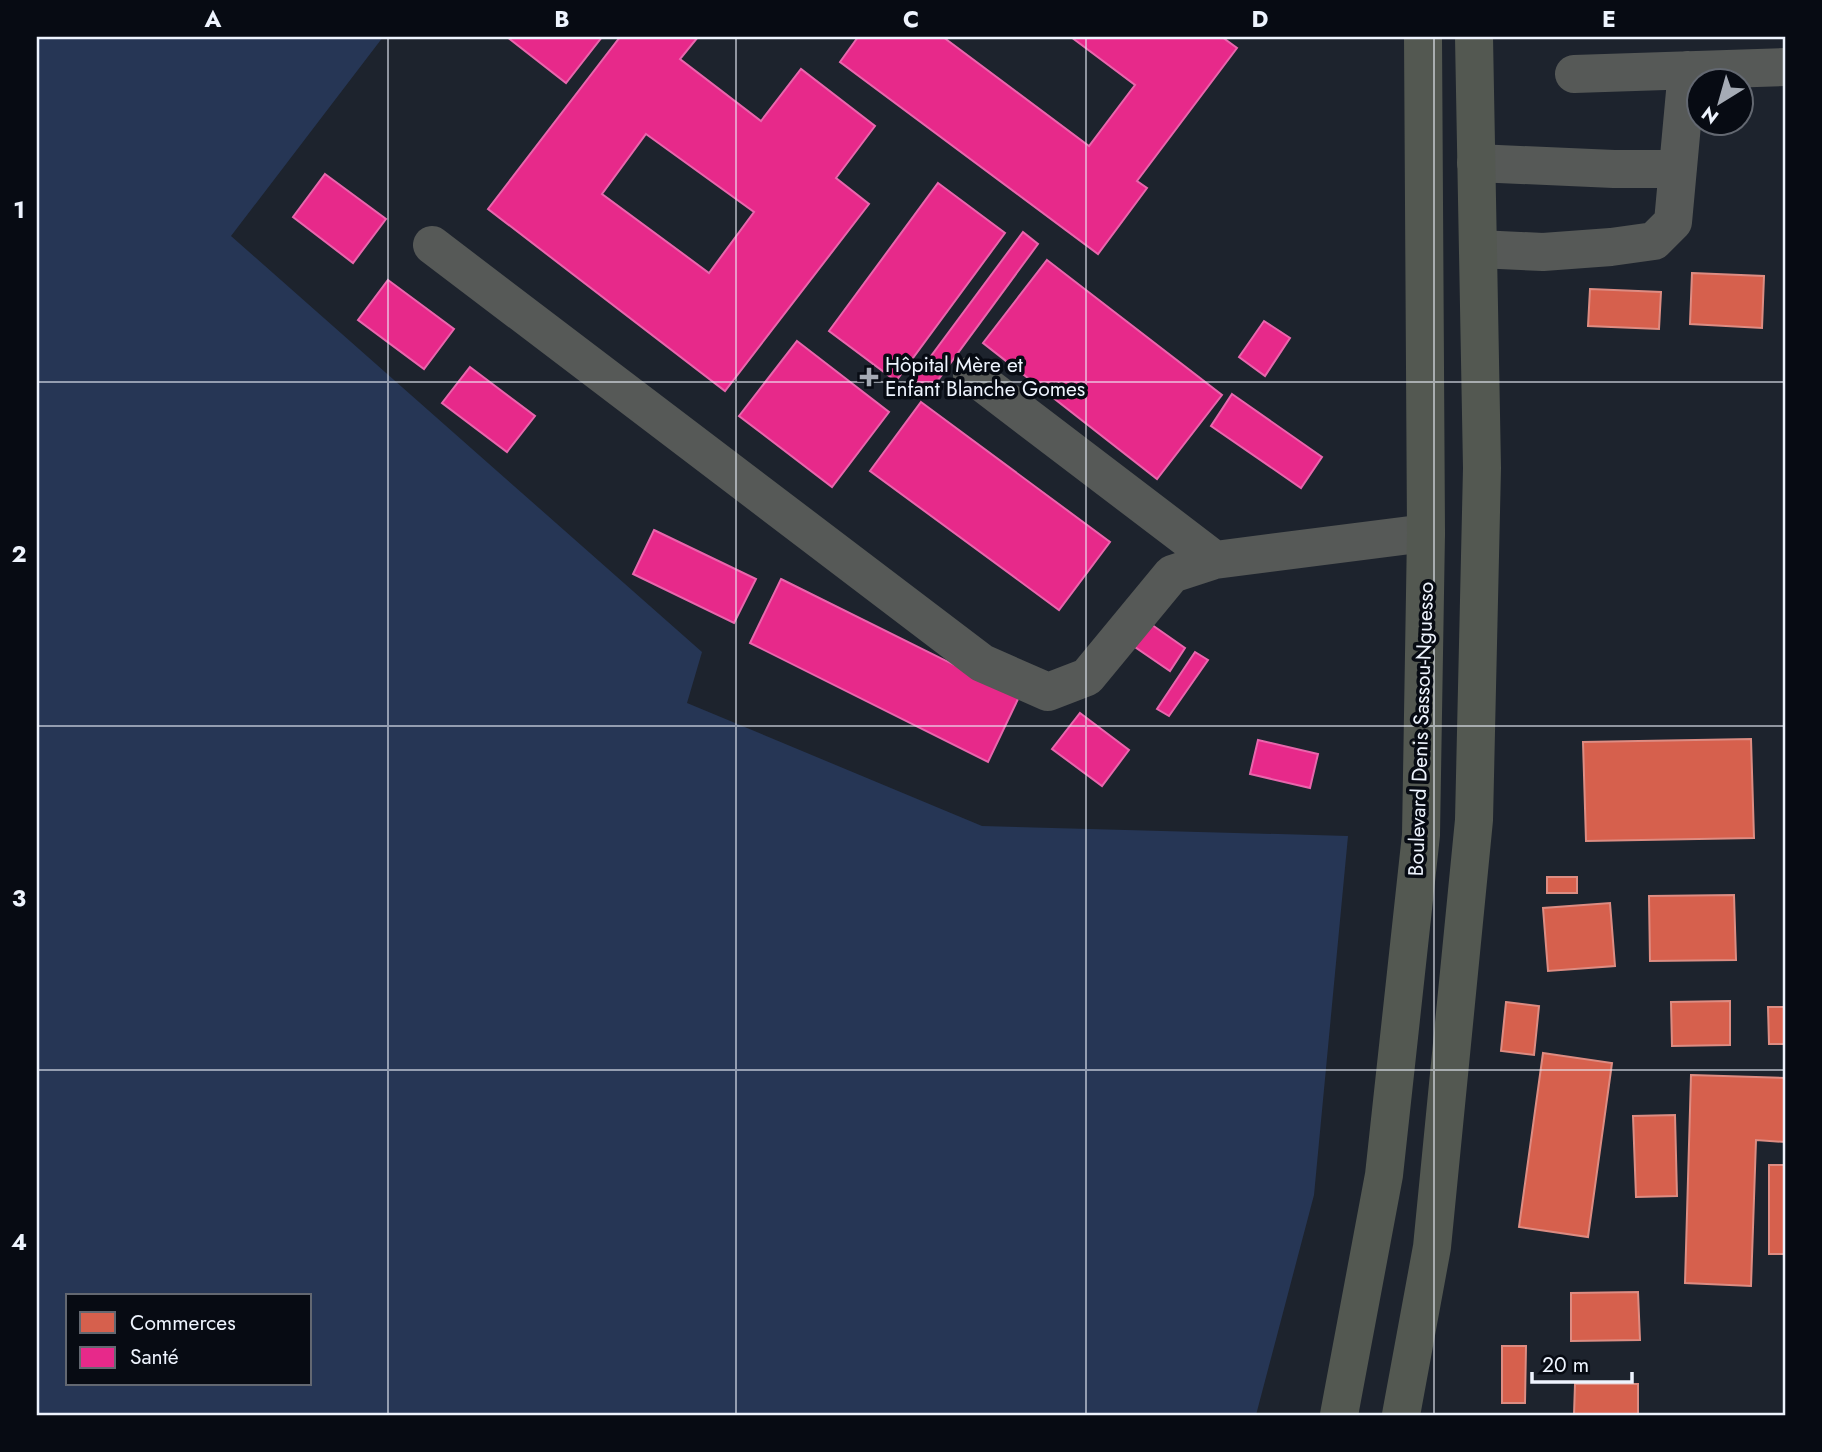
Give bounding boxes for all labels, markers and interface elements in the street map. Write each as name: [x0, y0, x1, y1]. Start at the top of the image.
text: A: [204, 2, 222, 36]
text: B: [554, 2, 570, 36]
text: C: [903, 2, 919, 36]
text: D: [1252, 2, 1269, 36]
text: E: [1602, 2, 1616, 36]
north arrow: [1686, 66, 1756, 136]
text: N: [1696, 100, 1724, 131]
text: 1: [13, 193, 25, 227]
place label: Hôpital Mère et Enfant Blanche Gomes: [885, 350, 1085, 404]
marker: Hôpital Mère et Enfant Blanche Gomes: [859, 367, 879, 387]
text: 2: [11, 537, 27, 571]
street label: Boulevard Denis Sassou-Nguesso: [1401, 581, 1441, 877]
text: 3: [12, 881, 26, 915]
text: 4: [11, 1225, 27, 1259]
legend: [66, 1294, 312, 1386]
text: Commerces: [130, 1308, 236, 1338]
scale bar: [1532, 1340, 1631, 1384]
text: Santé: [130, 1342, 179, 1372]
text: 20 m: [1542, 1350, 1589, 1380]

